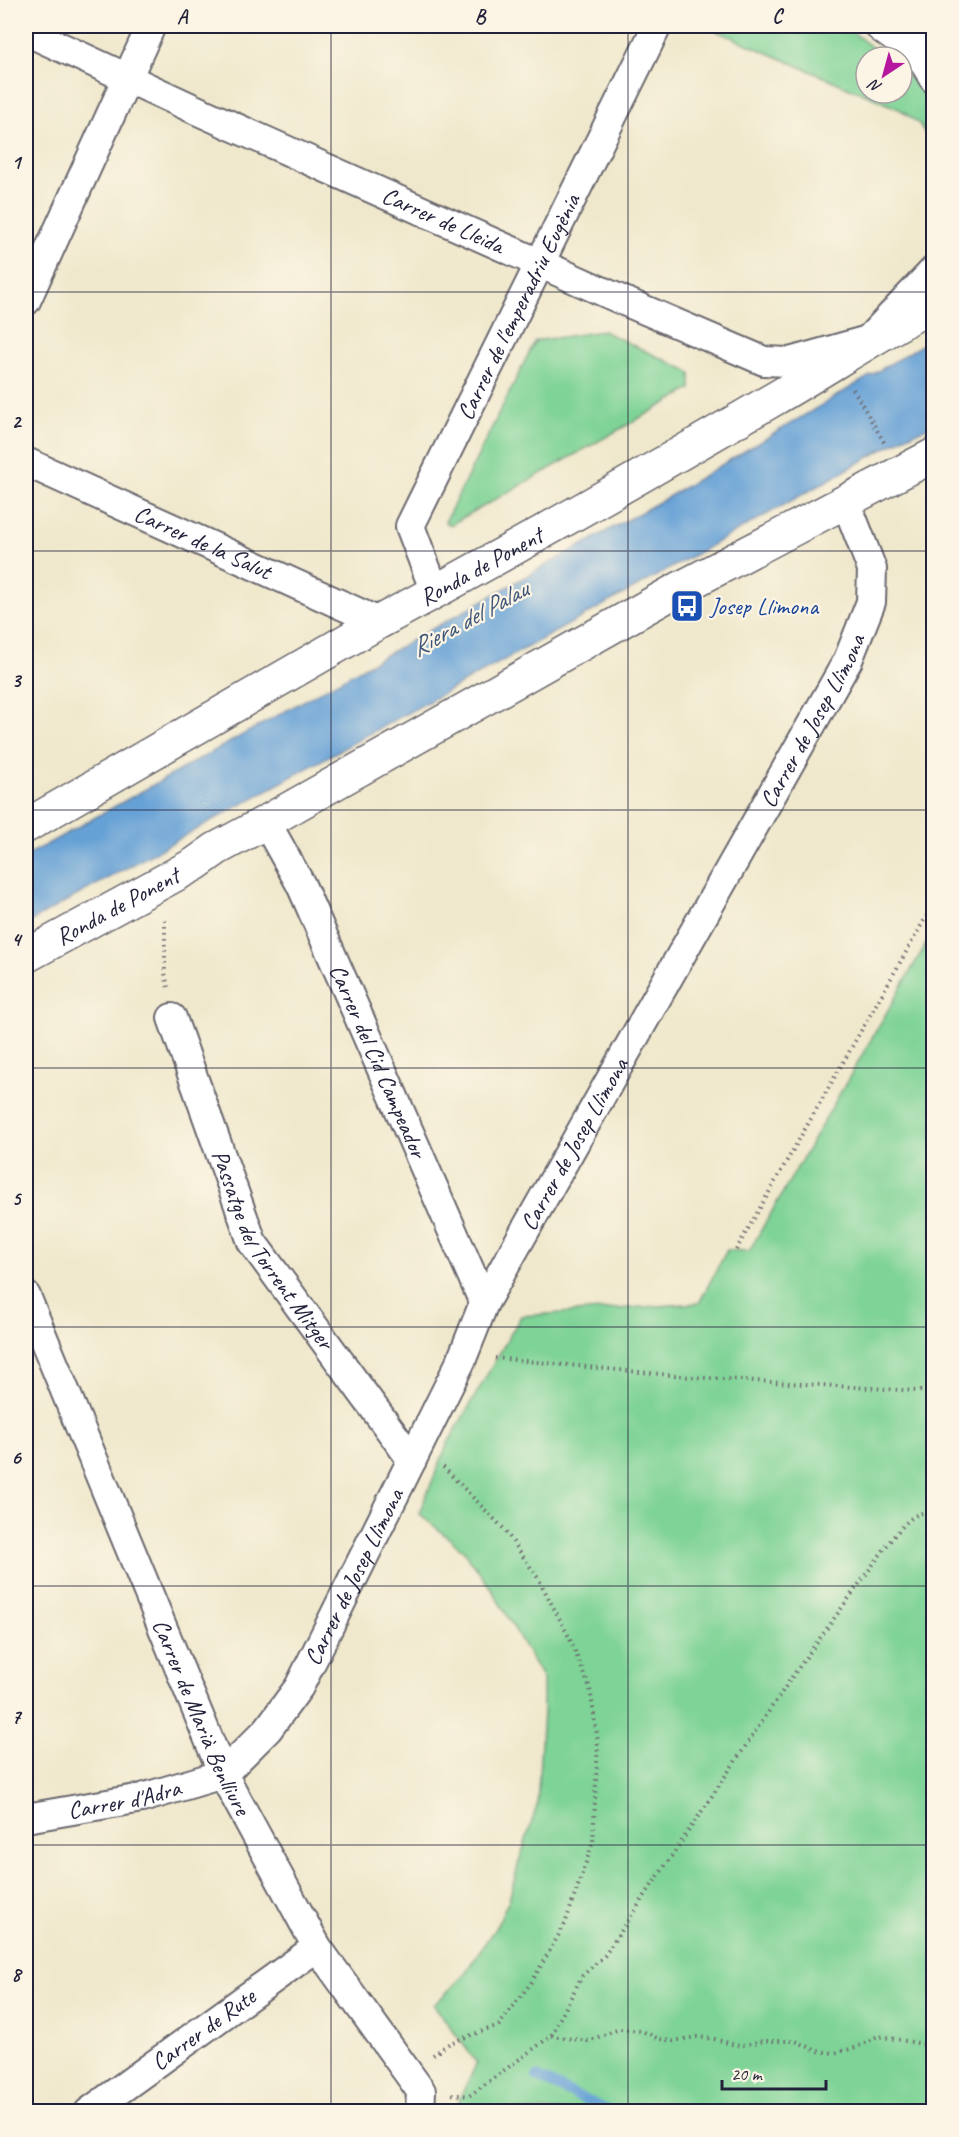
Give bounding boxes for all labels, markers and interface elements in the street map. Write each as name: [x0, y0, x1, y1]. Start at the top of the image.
text: A: [177, 4, 189, 29]
text: B: [475, 4, 487, 29]
text: C: [772, 4, 784, 29]
north arrow: [854, 45, 914, 105]
text: N: [863, 74, 886, 97]
text: 1: [12, 150, 23, 175]
street label: Carrer de Lleida: [377, 180, 511, 261]
street label: Carrer de l'emperadriu Eugènia: [450, 188, 587, 425]
text: 2: [12, 409, 23, 434]
street label: Carrer de la Salut: [130, 498, 278, 587]
street label: Ronda de Ponent: [414, 519, 551, 612]
water label: Riera del Palau: [405, 571, 537, 664]
bus stop icon: Josep Llimona: [669, 588, 705, 624]
place label: Josep Llimona: [709, 591, 819, 621]
street label: Carrer de Josep Llimona: [753, 629, 872, 813]
text: 3: [12, 668, 23, 693]
street label: Ronda de Ponent: [50, 859, 187, 952]
text: 4: [12, 927, 24, 952]
street label: Carrer del Cid Campeador: [322, 959, 434, 1164]
street label: Carrer de Josep Llimona: [513, 1051, 635, 1236]
street label: Passatge del Torrent Mitger: [205, 1146, 342, 1357]
text: 5: [12, 1186, 23, 1211]
text: 6: [11, 1445, 22, 1470]
street label: Carrer de Josep Llimona: [297, 1482, 411, 1670]
street label: Carrer de Marià Benlliure: [146, 1614, 258, 1822]
text: 7: [12, 1704, 23, 1729]
street label: Carrer d'Adra: [66, 1772, 185, 1825]
text: 8: [12, 1962, 24, 1987]
street label: Carrer de Rute: [145, 1980, 263, 2077]
scale bar: [722, 2053, 826, 2091]
text: 20 m: [731, 2063, 764, 2085]

